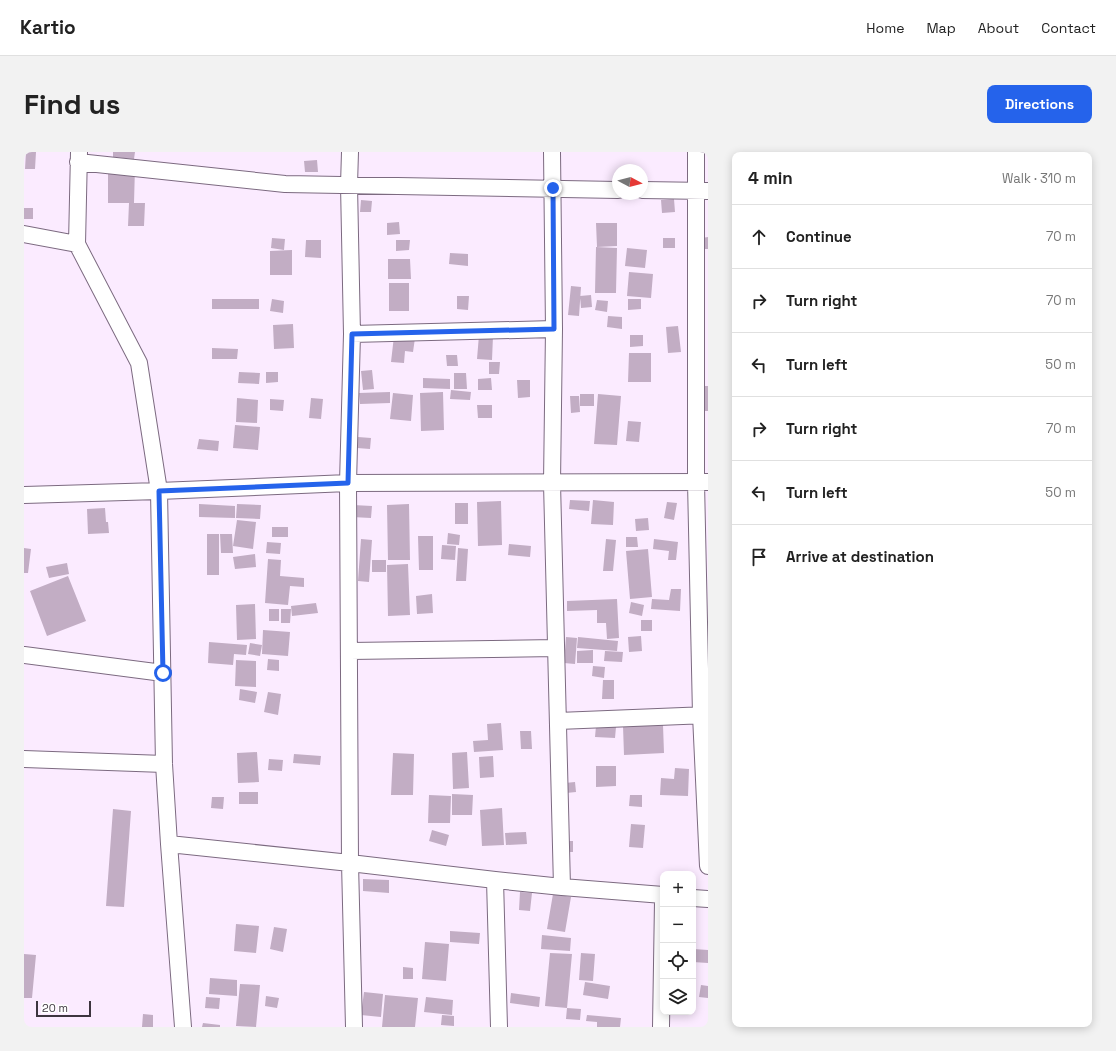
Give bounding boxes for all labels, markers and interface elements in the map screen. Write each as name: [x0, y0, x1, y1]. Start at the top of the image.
text: Kartio: [20, 15, 76, 40]
text: Home: [866, 19, 904, 37]
text: Map: [926, 19, 956, 37]
text: About: [978, 19, 1019, 37]
text: Contact: [1041, 19, 1096, 37]
button: Directions: [987, 85, 1092, 123]
text: Find us: [24, 86, 121, 122]
north arrow: [612, 164, 648, 200]
text: 4 min: [748, 167, 793, 189]
text: Walk · 310 m: [1002, 170, 1076, 187]
route end: [544, 179, 562, 197]
icon: ahead: [748, 226, 770, 248]
text: Continue: [786, 227, 852, 246]
text: 70 m: [1046, 228, 1076, 245]
icon: right: [748, 290, 770, 312]
text: Turn right: [786, 291, 857, 310]
text: 70 m: [1046, 292, 1076, 309]
icon: left: [748, 354, 770, 376]
text: Turn left: [786, 355, 848, 374]
text: 50 m: [1045, 356, 1076, 373]
icon: right: [748, 418, 770, 440]
text: Turn right: [786, 419, 857, 438]
text: 70 m: [1046, 420, 1076, 437]
icon: left: [748, 482, 770, 504]
text: Turn left: [786, 483, 848, 502]
text: 50 m: [1045, 484, 1076, 501]
icon: arrive: [748, 546, 770, 568]
text: Arrive at destination: [786, 547, 934, 566]
route start: [154, 664, 172, 682]
map controls: [660, 871, 696, 1015]
button: +: [660, 871, 696, 907]
button: −: [660, 907, 696, 943]
button: locate: [660, 943, 696, 979]
button: layers: [660, 979, 696, 1015]
scale bar: [36, 999, 91, 1018]
text: 20 m: [42, 1001, 68, 1015]

